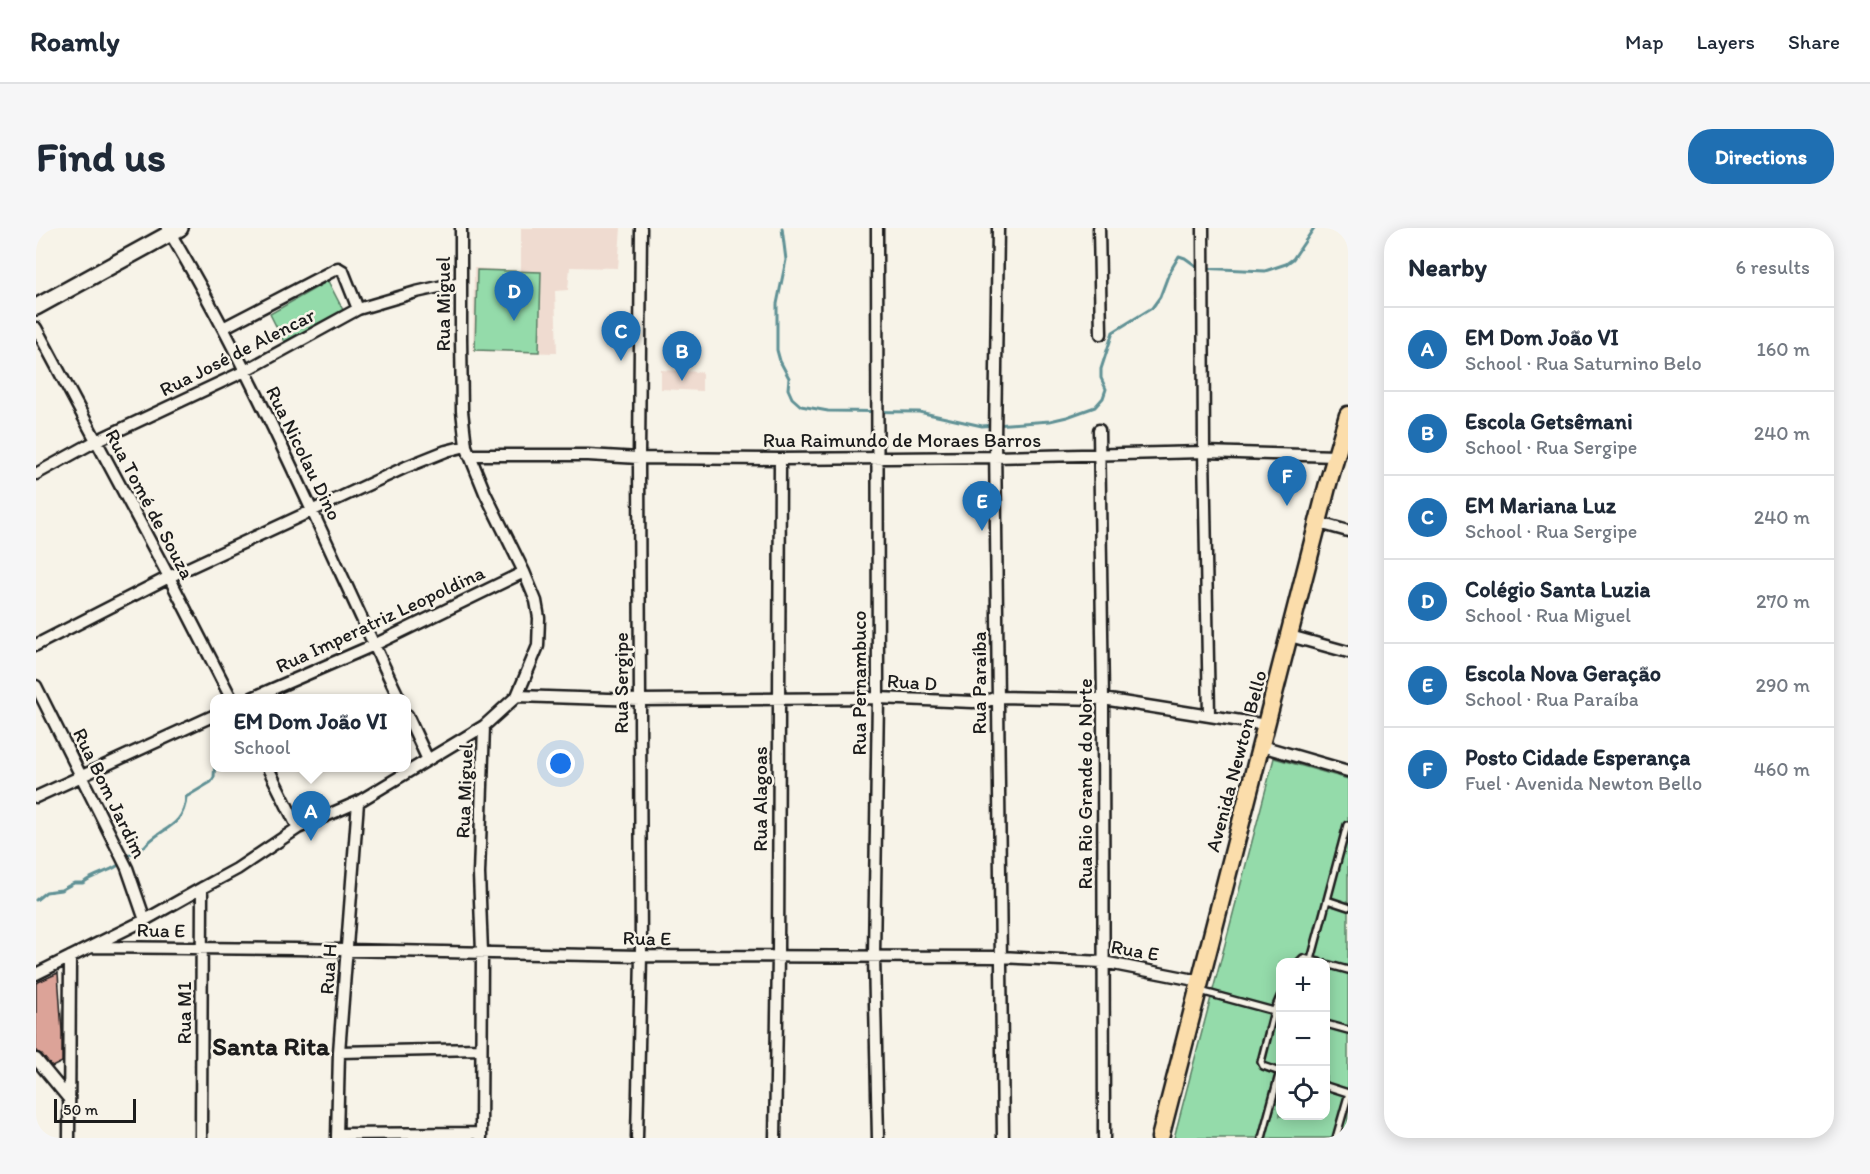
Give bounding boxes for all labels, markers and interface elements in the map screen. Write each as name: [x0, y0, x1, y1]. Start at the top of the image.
text: Roamly: [30, 24, 120, 58]
text: Map: [1625, 29, 1664, 54]
text: Layers: [1697, 29, 1755, 54]
text: Share: [1788, 29, 1840, 54]
button: Directions: [1688, 129, 1834, 184]
text: Find us: [36, 131, 166, 182]
text: Nearby: [1408, 251, 1487, 283]
text: 6 results: [1736, 255, 1810, 279]
street label: Rua Miguel: [431, 256, 455, 352]
pin: D: [494, 272, 534, 321]
street label: Rua José de Alencar: [155, 302, 319, 402]
pin: C: [602, 312, 640, 361]
text: EM Dom João VI: [1465, 324, 1619, 351]
pin: B: [662, 332, 702, 381]
text: A: [1421, 337, 1434, 361]
text: 160 m: [1757, 337, 1810, 361]
text: School · Rua Saturnino Belo: [1465, 351, 1702, 375]
street label: Rua Nicolau Dino: [261, 382, 347, 524]
text: Escola Getsêmani: [1465, 408, 1633, 435]
text: B: [1421, 421, 1434, 445]
text: 240 m: [1754, 421, 1810, 445]
street label: Rua Tomé de Souza: [100, 425, 200, 584]
street label: Rua Raimundo de Moraes Barros: [763, 428, 1041, 452]
text: School · Rua Sergipe: [1465, 435, 1637, 459]
pin: F: [1268, 456, 1306, 506]
pin: E: [962, 482, 1002, 531]
text: EM Mariana Luz: [1465, 492, 1616, 519]
text: C: [1421, 505, 1434, 529]
text: 240 m: [1754, 505, 1810, 529]
text: School · Rua Sergipe: [1465, 519, 1637, 543]
street label: Rua Imperatriz Leopoldina: [272, 560, 489, 678]
text: Colégio Santa Luzia: [1465, 576, 1650, 603]
text: D: [1421, 589, 1434, 613]
text: 270 m: [1756, 589, 1810, 613]
text: School · Rua Miguel: [1465, 603, 1631, 627]
street label: Rua Pernambuco: [847, 611, 871, 755]
street label: Rua Paraíba: [967, 631, 991, 735]
street label: Rua Sergipe: [609, 632, 633, 734]
text: Escola Nova Geração: [1465, 660, 1661, 687]
street label: Rua D: [886, 668, 938, 696]
street label: Avenida Newton Bello: [1200, 668, 1272, 854]
text: E: [1422, 673, 1433, 697]
text: 290 m: [1755, 673, 1810, 697]
street label: Rua Rio Grande do Norte: [1073, 678, 1097, 890]
text: School · Rua Paraíba: [1465, 687, 1639, 711]
popup: [210, 694, 411, 772]
text: EM Dom João VI: [234, 708, 387, 735]
street label: Rua Bom Jardim: [68, 724, 152, 862]
text: School: [234, 735, 291, 759]
street label: Rua Miguel: [450, 743, 478, 839]
text: Posto Cidade Esperança: [1465, 744, 1690, 771]
street label: Rua Alagoas: [748, 746, 772, 852]
your location: [546, 749, 575, 778]
text: F: [1422, 757, 1433, 781]
text: 460 m: [1754, 757, 1810, 781]
text: Fuel · Avenida Newton Bello: [1465, 771, 1702, 795]
pin: A: [292, 792, 330, 841]
street label: Rua E: [137, 918, 185, 942]
street label: Rua E: [623, 926, 671, 950]
street label: Rua E: [1109, 934, 1161, 966]
street label: Rua H: [314, 943, 342, 995]
map controls: [1276, 958, 1330, 1120]
button: +: [1276, 958, 1330, 1012]
street label: Rua M1: [172, 982, 196, 1044]
button: −: [1276, 1012, 1330, 1066]
district label: Santa Rita: [212, 1030, 330, 1062]
button: locate: [1276, 1066, 1330, 1120]
scale bar: [54, 1096, 136, 1124]
text: 50 m: [63, 1100, 98, 1119]

